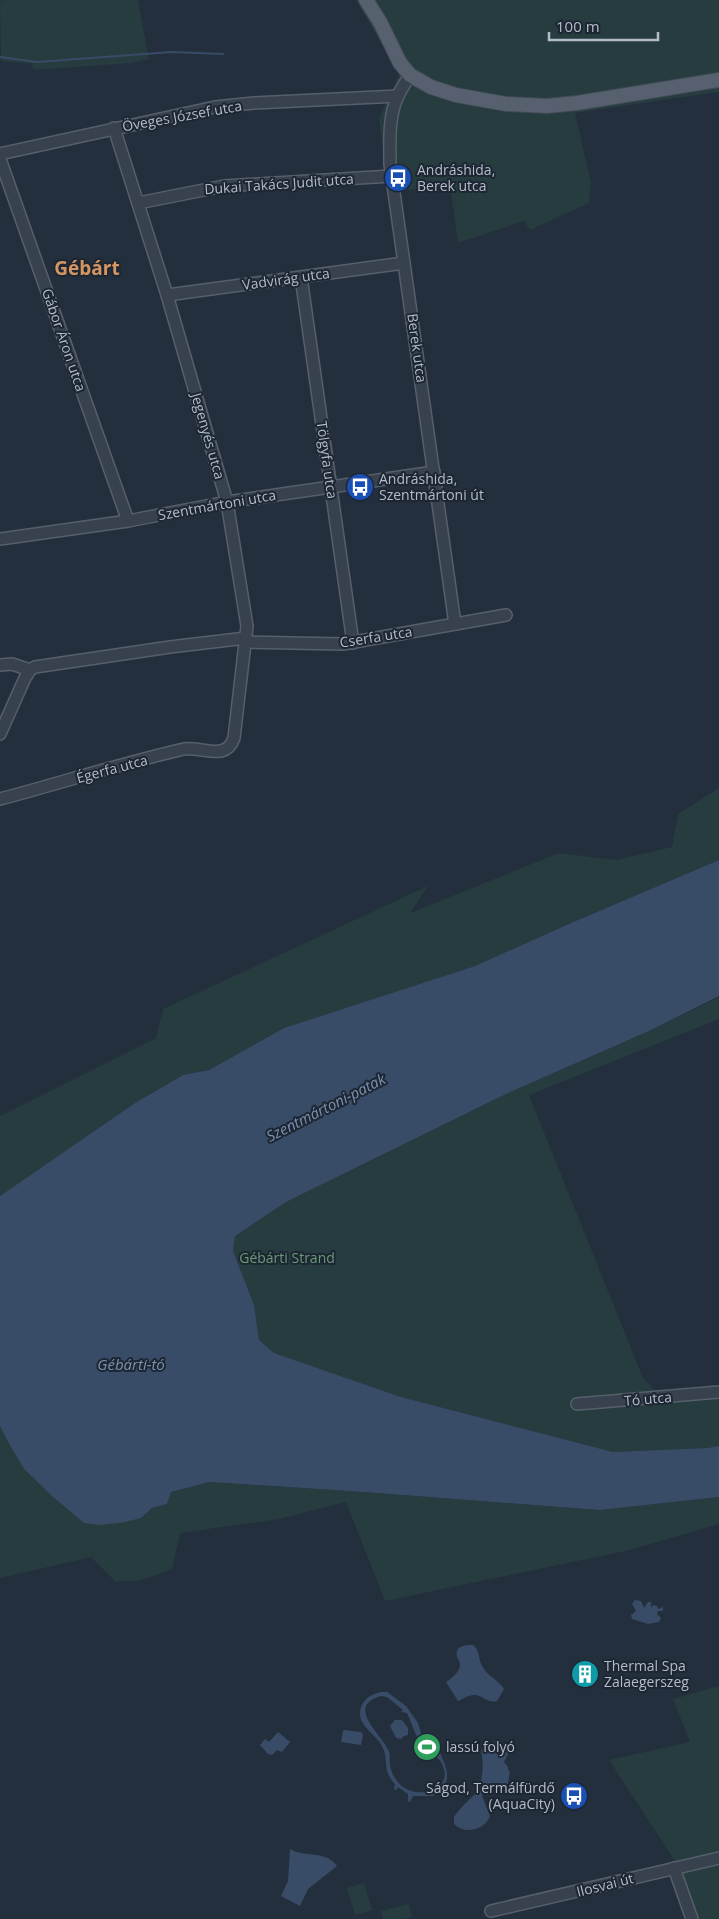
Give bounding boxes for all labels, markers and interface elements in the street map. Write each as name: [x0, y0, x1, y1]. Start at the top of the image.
scale bar: [549, 10, 658, 42]
text: 100 m: [556, 16, 600, 36]
street label: Öveges József utca: [121, 96, 243, 135]
place label: Andráshida, Berek utca: [417, 160, 495, 195]
bus stop icon: Andráshida, Berek utca: [383, 163, 413, 193]
street label: Dukai Takács Judit utca: [204, 169, 354, 198]
district label: Gébárt: [54, 255, 120, 281]
street label: Vadvirág utca: [241, 263, 331, 294]
street label: Gábor Áron utca: [38, 286, 91, 394]
street label: Berek utca: [403, 312, 432, 384]
street label: Jegenyés utca: [187, 389, 230, 481]
street label: Tölgyfa utca: [313, 420, 342, 500]
place label: Andráshida, Szentmártoni út: [379, 469, 484, 504]
bus stop icon: Andráshida, Szentmártoni út: [345, 472, 375, 502]
street label: Szentmártoni utca: [156, 485, 277, 524]
street label: Cserfa utca: [338, 621, 414, 652]
street label: Égerfa utca: [74, 750, 150, 787]
water label: Szentmártoni-patak: [263, 1068, 389, 1146]
park label: Gébárti Strand: [239, 1248, 335, 1267]
water label: Gébárti-tó: [97, 1354, 165, 1374]
street label: Tó utca: [623, 1387, 673, 1410]
place label: Thermal Spa Zalaegerszeg: [604, 1656, 689, 1691]
building icon: Thermal Spa Zalaegerszeg: [570, 1659, 600, 1689]
sports icon: lassú folyó: [412, 1732, 442, 1762]
place label: lassú folyó: [446, 1737, 515, 1756]
place label: Ságod, Termálfürdő (AquaCity): [426, 1778, 555, 1813]
bus stop icon: Ságod, Termálfürdő (AquaCity): [559, 1781, 589, 1811]
street label: Ilosvai út: [574, 1868, 635, 1901]

